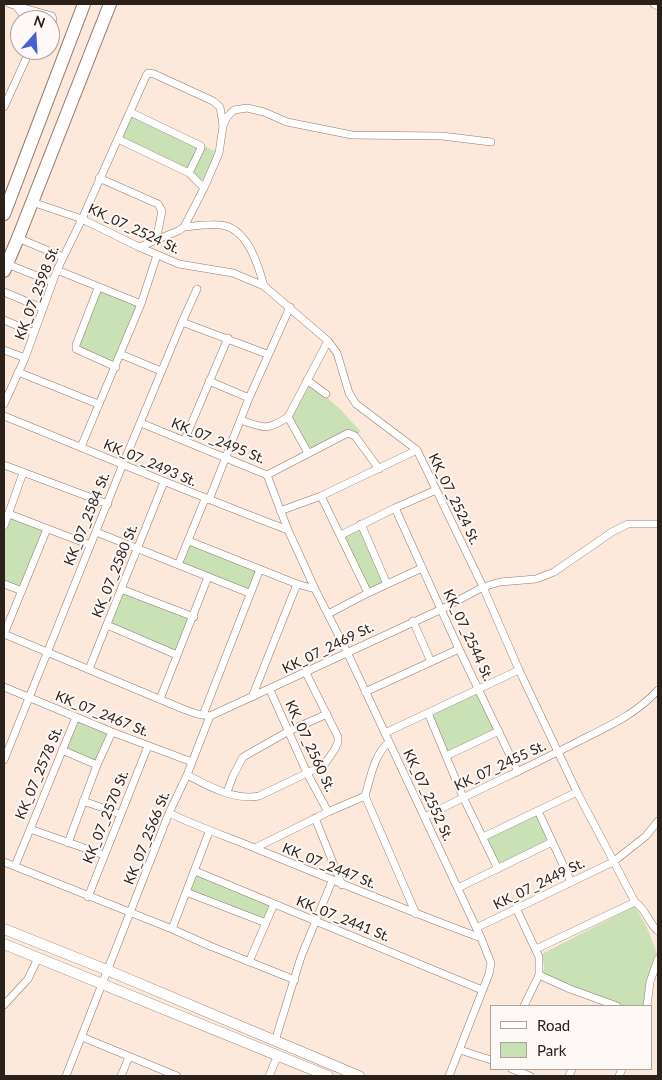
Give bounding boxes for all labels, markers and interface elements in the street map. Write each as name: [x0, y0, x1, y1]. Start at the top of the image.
north arrow: [10, 10, 60, 60]
text: N: [32, 11, 48, 31]
street label: KK_07_2524 St.: [85, 200, 183, 258]
street label: KK_07_2598 St.: [11, 244, 63, 342]
street label: KK_07_2495 St.: [169, 415, 267, 467]
street label: KK_07_2493 St.: [101, 436, 199, 490]
street label: KK_07_2524 St.: [425, 451, 483, 547]
street label: KK_07_2584 St.: [61, 470, 113, 568]
street label: KK_07_2580 St.: [89, 522, 141, 620]
street label: KK_07_2544 St.: [439, 586, 497, 684]
street label: KK_07_2469 St.: [280, 619, 376, 677]
street label: KK_07_2467 St.: [53, 688, 151, 740]
street label: KK_07_2560 St.: [281, 697, 339, 795]
street label: KK_07_2578 St.: [12, 724, 66, 822]
street label: KK_07_2455 St.: [451, 737, 549, 795]
street label: KK_07_2552 St.: [399, 746, 457, 844]
street label: KK_07_2570 St.: [80, 768, 132, 866]
street label: KK_07_2566 St.: [121, 789, 173, 887]
street label: KK_07_2447 St.: [280, 840, 378, 892]
street label: KK_07_2449 St.: [491, 855, 587, 913]
street label: KK_07_2441 St.: [294, 893, 392, 945]
legend: [490, 1005, 652, 1070]
text: Road: [537, 1016, 570, 1034]
text: Park: [537, 1041, 566, 1059]

